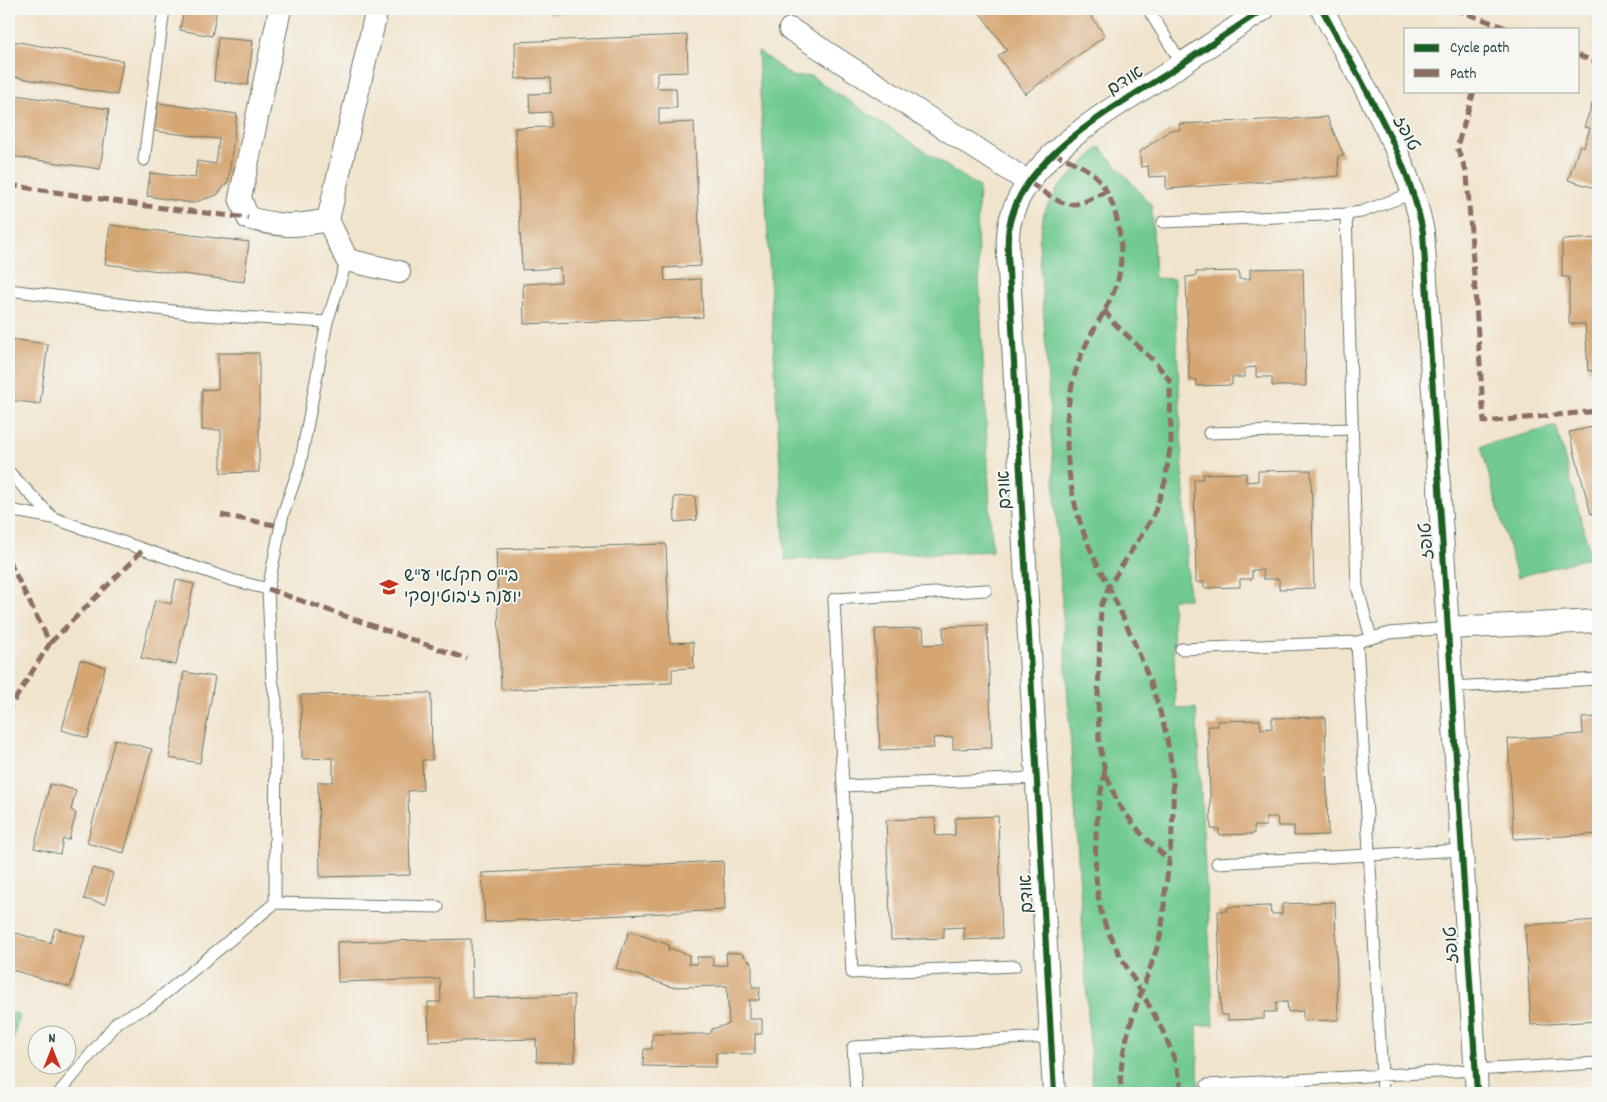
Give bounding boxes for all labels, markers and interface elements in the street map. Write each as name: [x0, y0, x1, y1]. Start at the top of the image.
legend: [1404, 28, 1580, 92]
text: Cycle path: [1450, 38, 1510, 60]
street label: אודם: [1103, 61, 1149, 103]
text: Path: [1450, 64, 1476, 86]
street label: טופז: [1385, 112, 1425, 156]
street label: אודם: [992, 470, 1020, 510]
street label: טופז: [1414, 522, 1442, 560]
place label: בי"ס חקלאי ע"ש יוענה ז'בוטינסקי: [404, 565, 522, 611]
school or university icon: בי"ס חקלאי ע"ש יוענה ז'בוטינסקי: [378, 576, 400, 598]
street label: אודם: [1014, 874, 1042, 914]
street label: טופז: [1440, 926, 1466, 964]
north arrow: [28, 1024, 78, 1074]
text: N: [49, 1029, 56, 1049]

